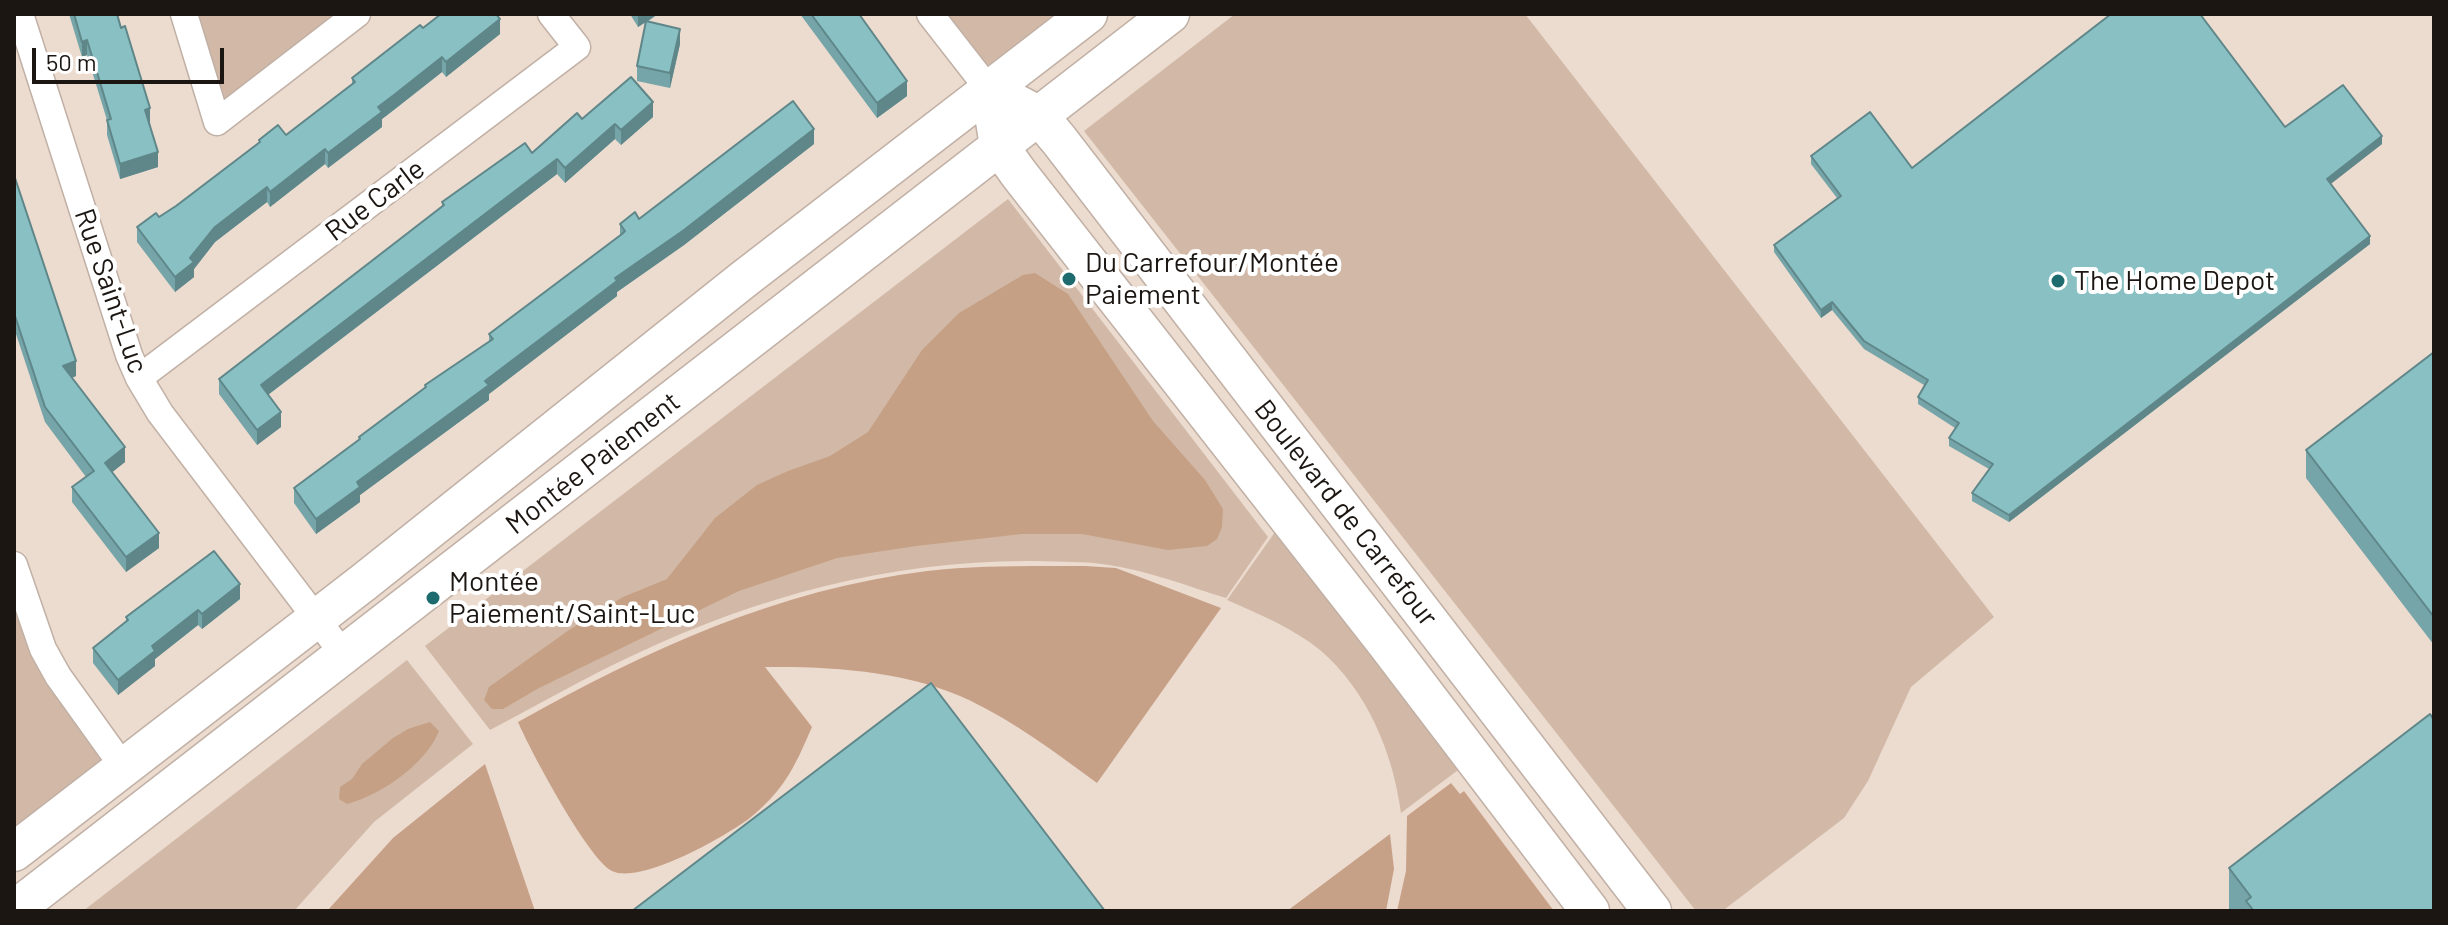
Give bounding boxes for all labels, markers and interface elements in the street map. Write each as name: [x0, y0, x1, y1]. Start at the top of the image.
scale bar: [36, 32, 228, 82]
text: 50 m: [46, 47, 97, 76]
street label: Rue Carle: [319, 152, 431, 248]
street label: Rue Saint-Luc: [67, 204, 155, 378]
place label: Du Carrefour/Montée Paiement: [1085, 246, 1339, 312]
place label: The Home Depot: [2074, 264, 2275, 298]
marker: Du Carrefour/Montée Paiement: [1060, 270, 1078, 288]
marker: The Home Depot: [2049, 272, 2067, 290]
street label: Montée Paiement: [499, 385, 687, 541]
street label: Boulevard de Carrefour: [1247, 393, 1445, 633]
place label: Montée Paiement/Saint-Luc: [449, 565, 695, 631]
marker: Montée Paiement/Saint-Luc: [424, 589, 442, 607]

